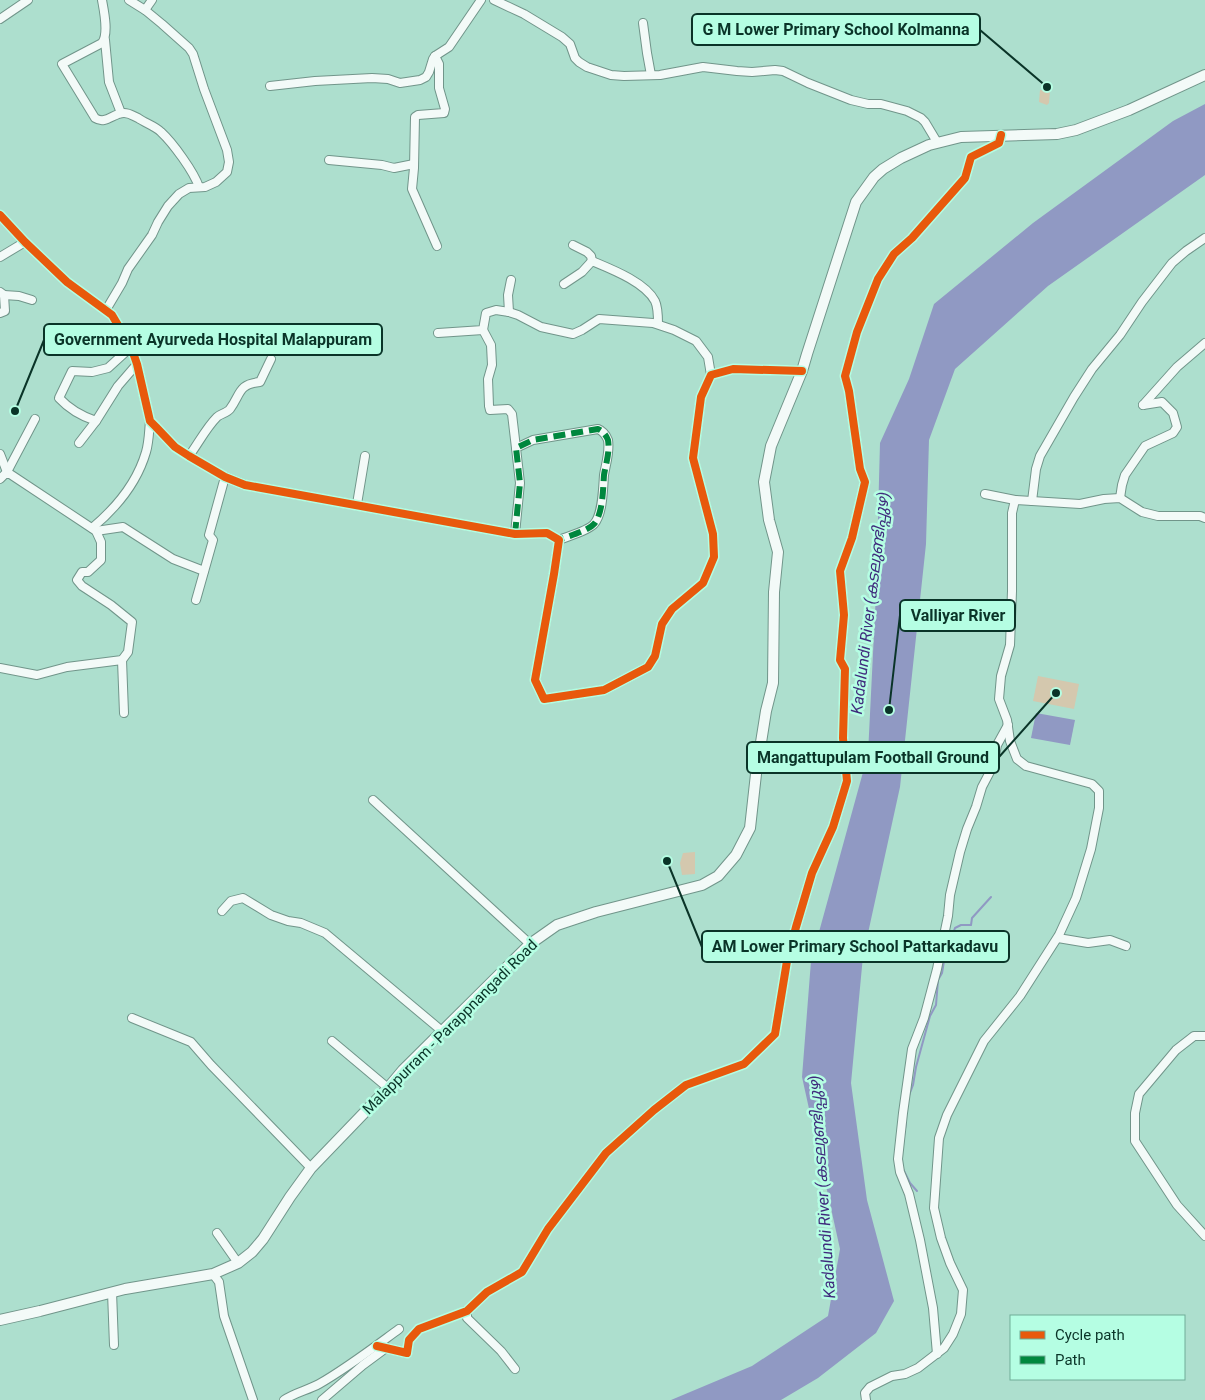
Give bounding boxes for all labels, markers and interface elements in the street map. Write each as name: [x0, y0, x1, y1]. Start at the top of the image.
callout: G M Lower Primary School Kolmanna: [692, 14, 980, 45]
text: G M Lower Primary School Kolmanna: [702, 20, 970, 39]
callout: Government Ayurveda Hospital Malappuram: [44, 324, 382, 355]
text: Government Ayurveda Hospital Malappuram: [54, 330, 372, 349]
water label: Kadalundi River (കടലുണ്ടിപ്പുഴ): [847, 491, 895, 715]
callout: Valliyar River: [900, 600, 1015, 631]
text: Valliyar River: [911, 606, 1005, 625]
callout: Mangattupulam Football Ground: [747, 742, 999, 773]
text: Mangattupulam Football Ground: [757, 748, 989, 767]
callout: AM Lower Primary School Pattarkadavu: [702, 931, 1009, 962]
street label: Malappurram - Parappnangadi Road: [359, 936, 541, 1118]
text: AM Lower Primary School Pattarkadavu: [712, 937, 998, 956]
water label: Kadalundi River (കടലുണ്ടിപ്പുഴ): [805, 1075, 841, 1299]
legend: [1010, 1315, 1185, 1380]
text: Cycle path: [1055, 1326, 1125, 1344]
text: Path: [1055, 1351, 1086, 1369]

